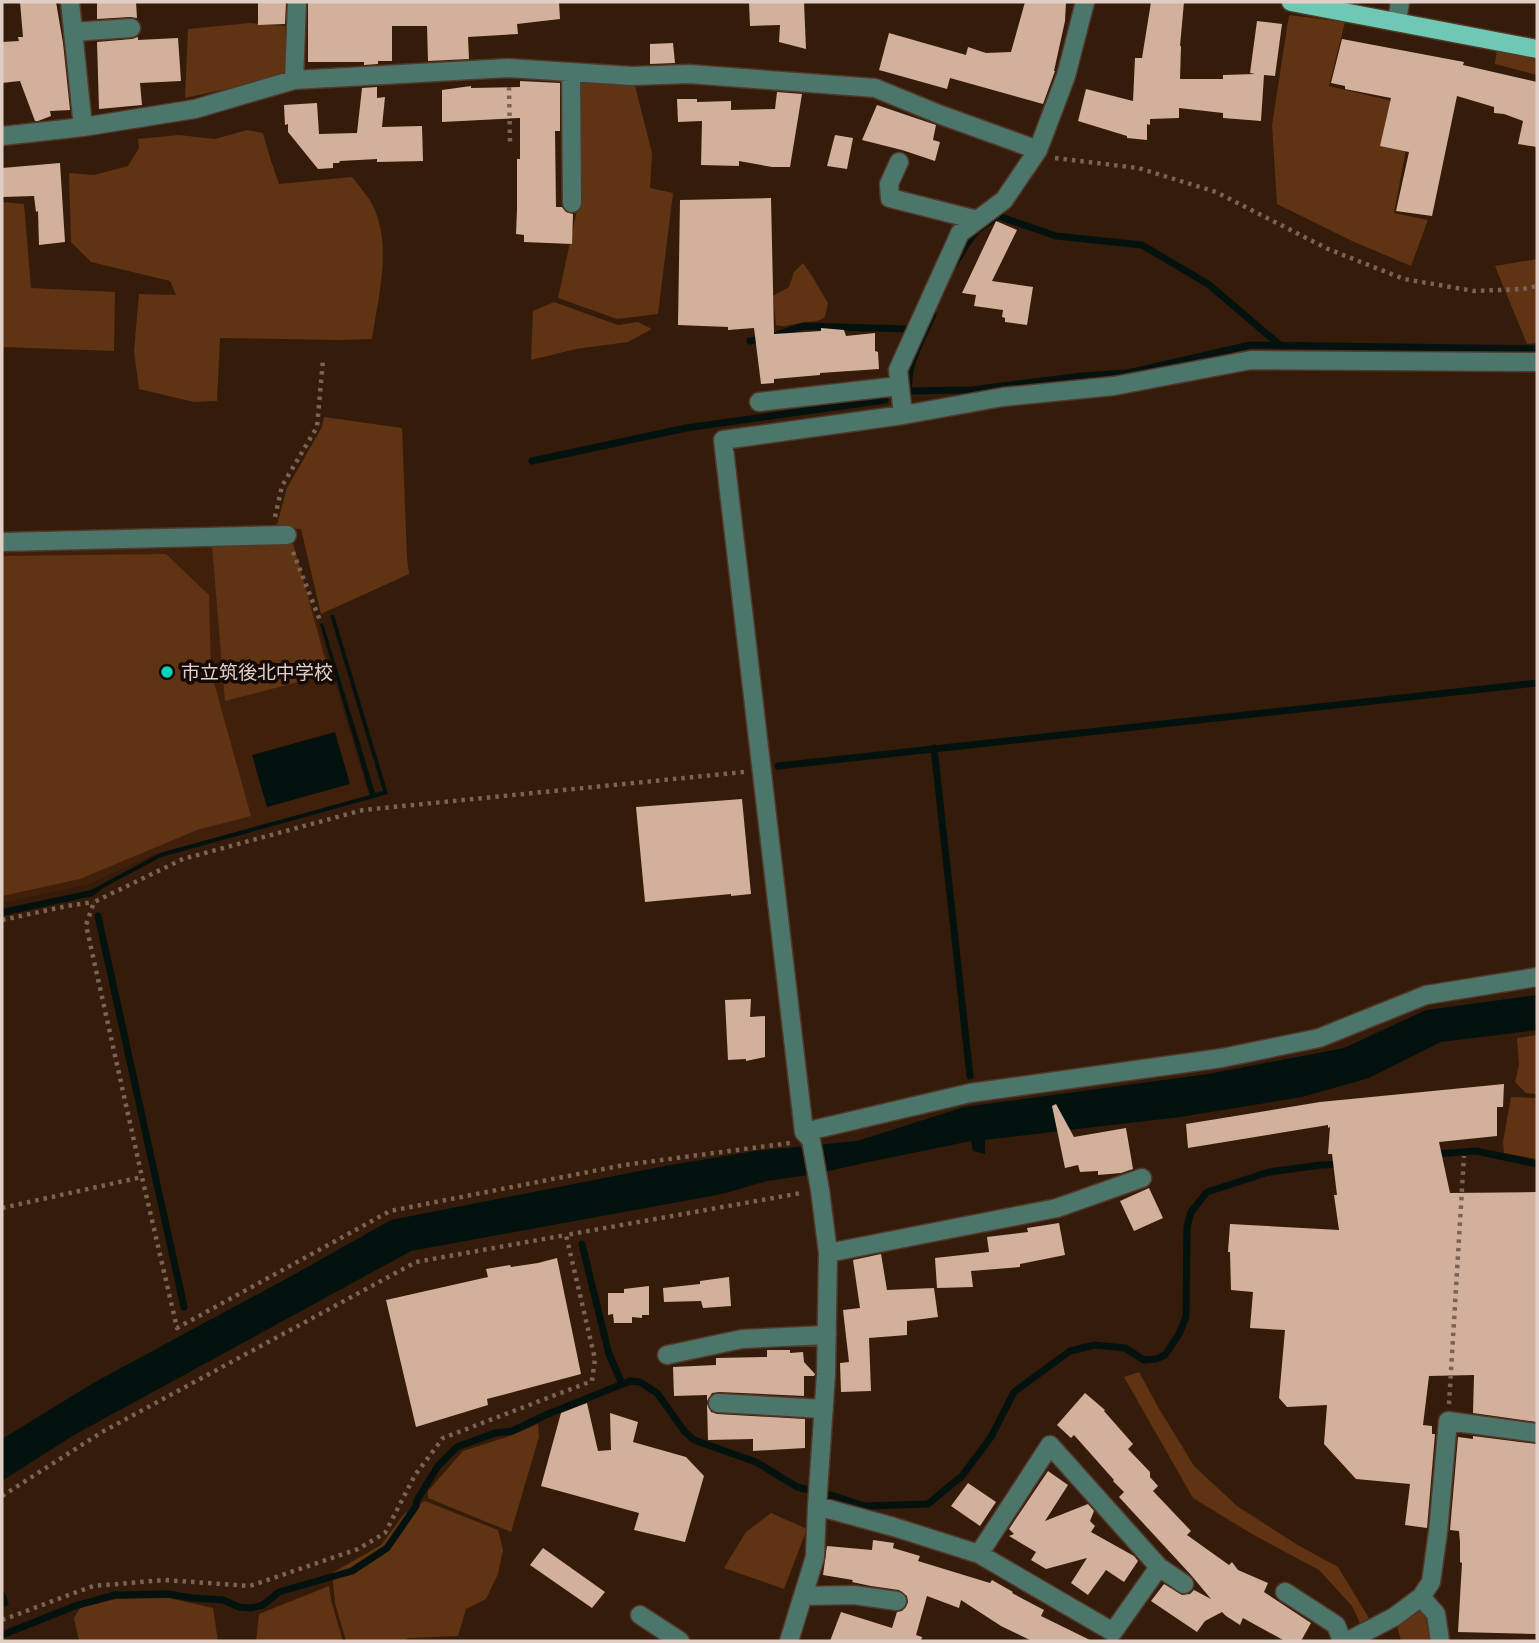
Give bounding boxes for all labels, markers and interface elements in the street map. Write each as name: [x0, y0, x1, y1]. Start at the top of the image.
place label: 市立筑後北中学校: [181, 659, 333, 685]
marker: 市立筑後北中学校: [159, 664, 175, 680]

